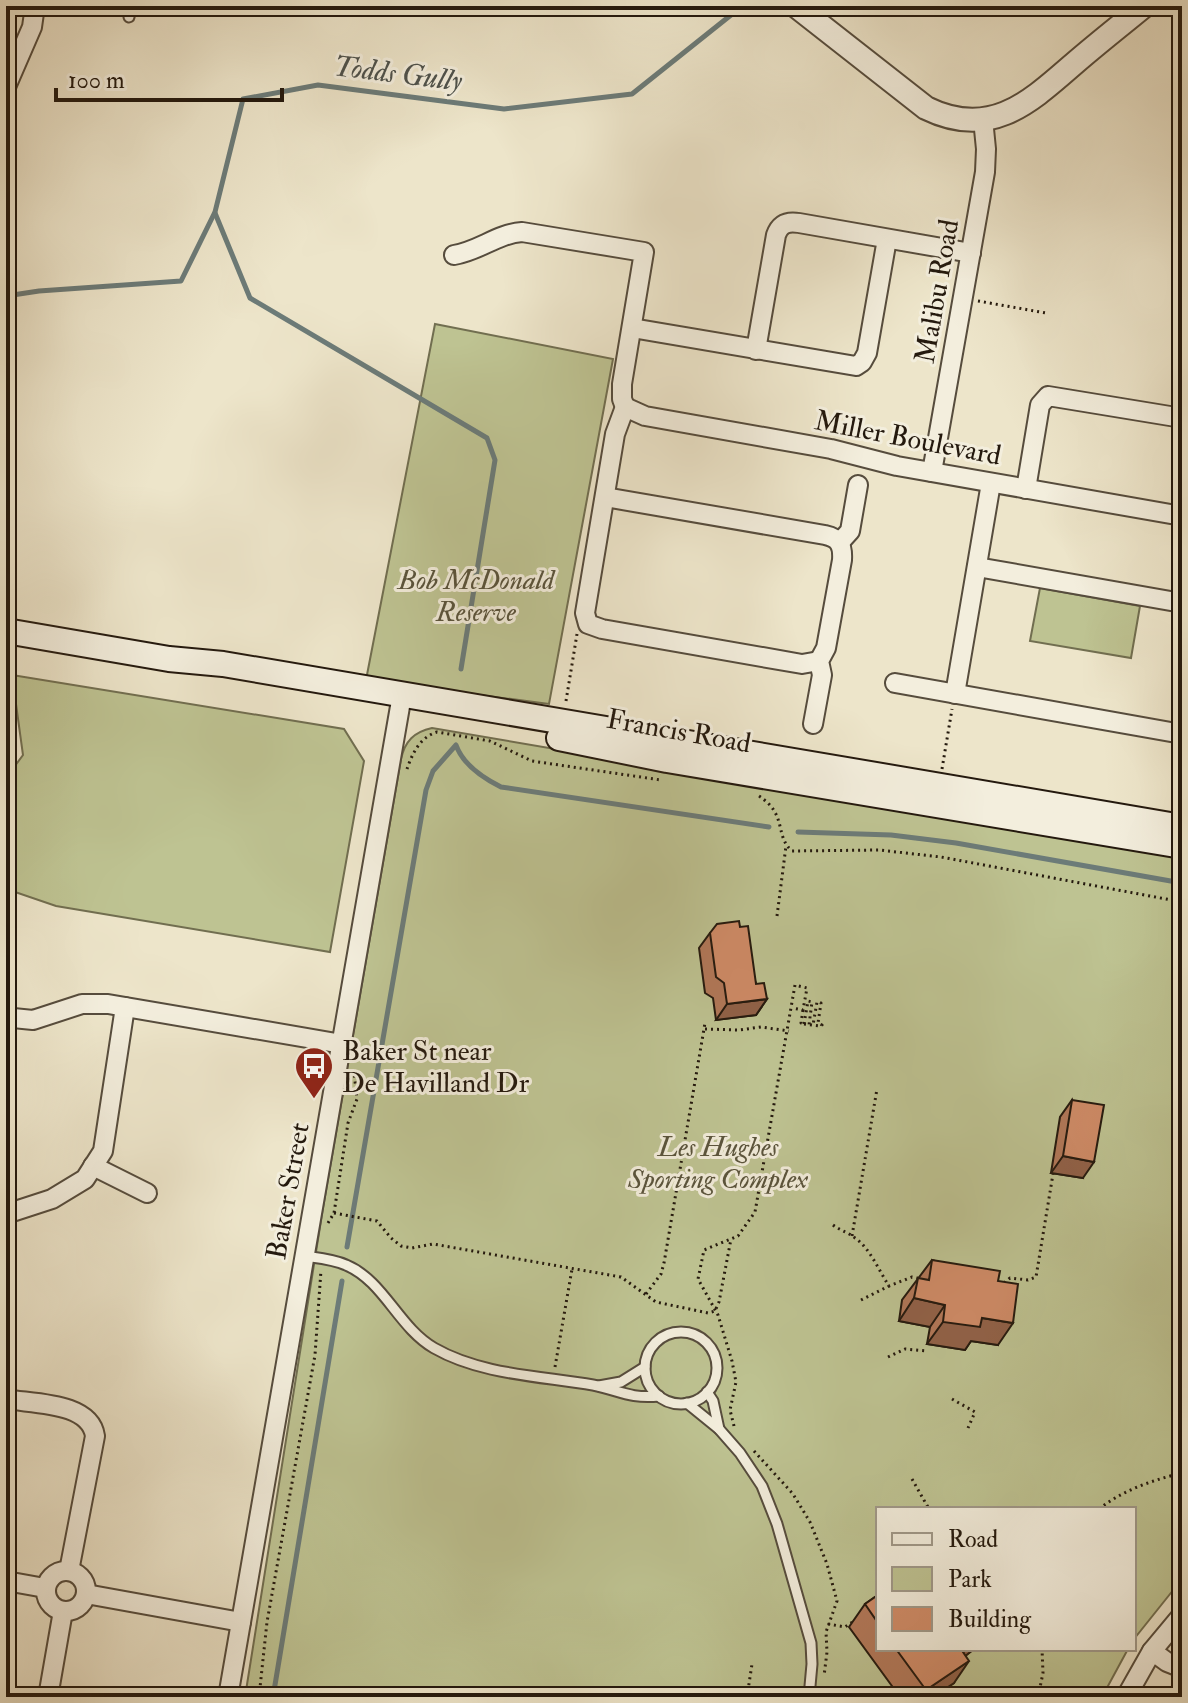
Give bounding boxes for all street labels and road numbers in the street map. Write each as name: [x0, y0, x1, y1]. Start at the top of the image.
street label: Malibu Road: [908, 216, 967, 366]
street label: Miller Boulevard: [811, 403, 1004, 474]
street label: Francis Road: [604, 702, 754, 761]
street label: Baker Street: [259, 1120, 318, 1262]

